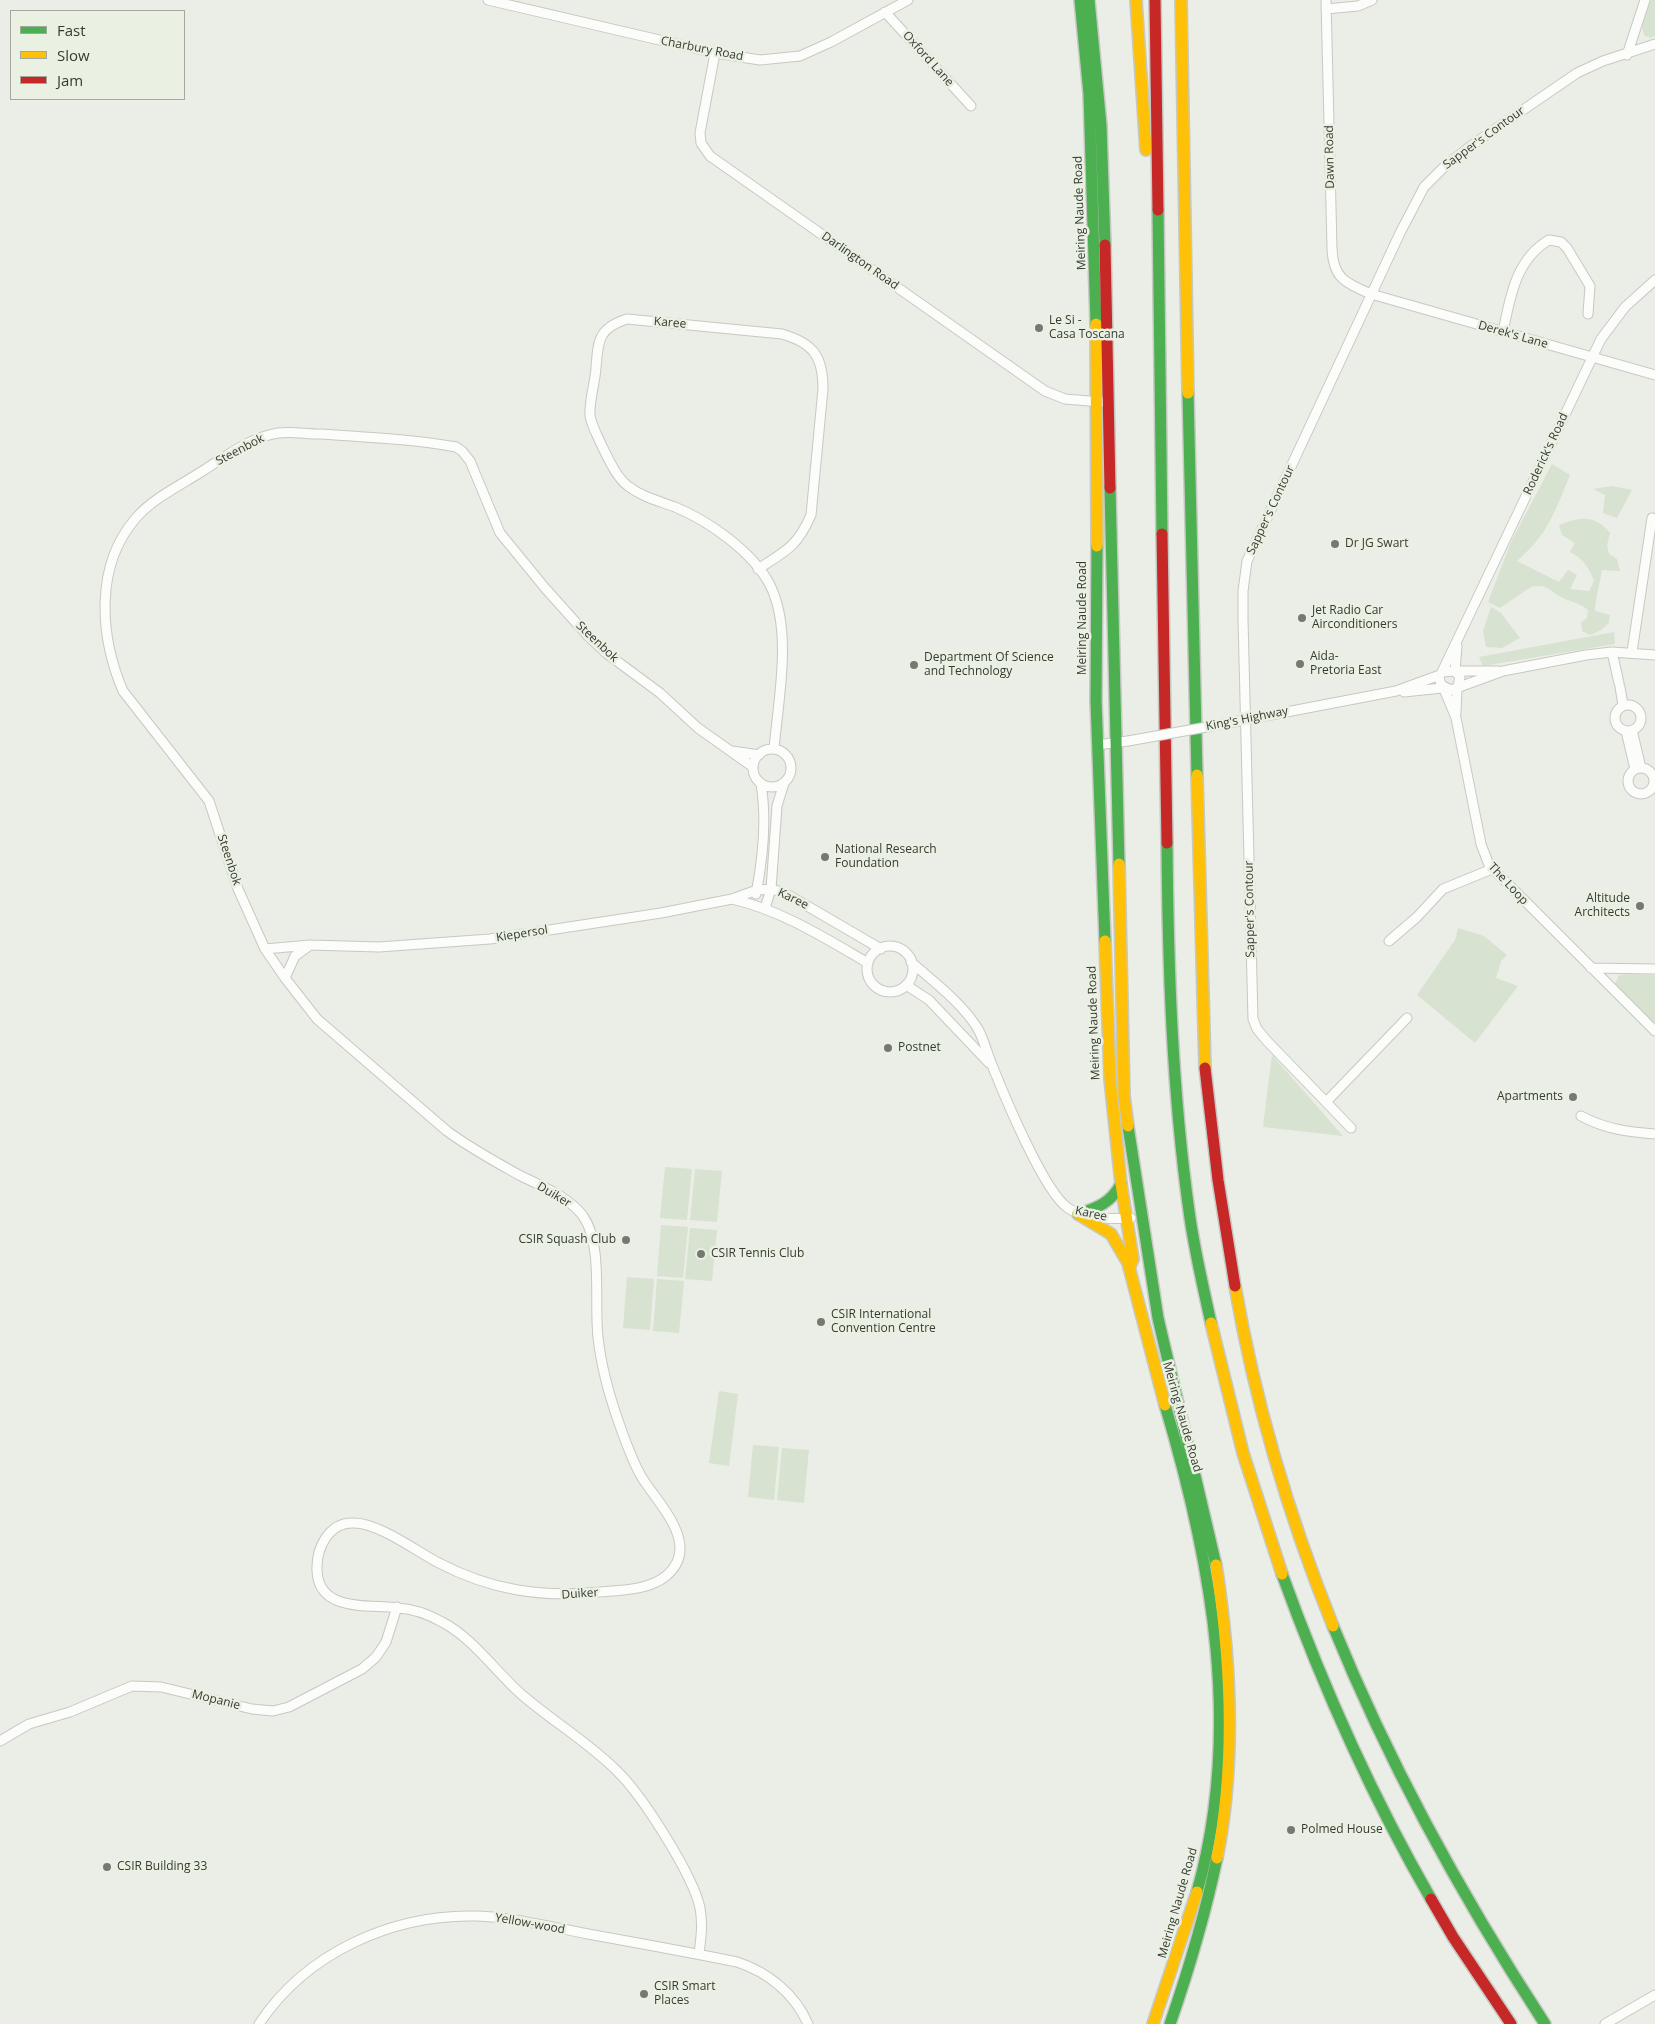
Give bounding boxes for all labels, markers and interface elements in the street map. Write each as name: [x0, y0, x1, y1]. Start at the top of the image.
legend: [10, 10, 185, 100]
text: Fast: [57, 20, 86, 40]
street label: Oxford Lane: [899, 28, 957, 90]
street label: Charbury Road: [659, 34, 745, 64]
text: Slow: [57, 45, 90, 65]
text: Jam: [57, 70, 83, 90]
street label: Sapper's Contour: [1441, 104, 1527, 172]
street label: Dawn Road: [1322, 125, 1338, 189]
street label: Meiring Naude Road: [1071, 156, 1089, 270]
street label: Darlington Road: [819, 229, 901, 293]
street label: Karee: [653, 314, 687, 332]
place label: Le Si - Casa Toscana: [1049, 314, 1125, 342]
street label: Derek's Lane: [1476, 318, 1550, 352]
marker: Le Si - Casa Toscana: [1033, 322, 1045, 334]
street label: Roderick's Road: [1521, 411, 1571, 497]
street label: Steenbok: [213, 431, 267, 469]
street label: Sapper's Contour: [1244, 463, 1298, 557]
place label: Dr JG Swart: [1345, 537, 1409, 551]
marker: Dr JG Swart: [1329, 538, 1341, 550]
street label: Meiring Naude Road: [1076, 561, 1090, 675]
place label: Jet Radio Car Airconditioners: [1312, 604, 1397, 632]
marker: Jet Radio Car Airconditioners: [1296, 612, 1308, 624]
street label: Steenbok: [573, 619, 621, 665]
place label: Aida- Pretoria East: [1310, 650, 1381, 678]
place label: Department Of Science and Technology: [924, 651, 1054, 679]
marker: Aida- Pretoria East: [1294, 658, 1306, 670]
marker: Department Of Science and Technology: [908, 659, 920, 671]
street label: King's Highway: [1205, 704, 1289, 734]
street label: Steenbok: [214, 833, 244, 887]
place label: National Research Foundation: [835, 843, 937, 871]
marker: National Research Foundation: [819, 851, 831, 863]
street label: Sapper's Contour: [1242, 860, 1258, 958]
street label: The Loop: [1485, 860, 1531, 908]
street label: Karee: [775, 885, 811, 913]
place label: Altitude Architects: [1575, 892, 1630, 920]
marker: Altitude Architects: [1634, 900, 1646, 912]
street label: Kiepersol: [495, 923, 549, 945]
street label: Meiring Naude Road: [1085, 966, 1103, 1080]
place label: Postnet: [898, 1041, 941, 1055]
marker: Postnet: [882, 1042, 894, 1054]
place label: Apartments: [1497, 1090, 1563, 1104]
marker: Apartments: [1567, 1091, 1579, 1103]
street label: Duiker: [534, 1179, 574, 1211]
street label: Karee: [1074, 1204, 1108, 1224]
place label: CSIR Squash Club: [519, 1233, 616, 1247]
marker: CSIR Squash Club: [620, 1234, 632, 1246]
place label: CSIR Tennis Club: [711, 1247, 804, 1261]
marker: CSIR Tennis Club: [695, 1248, 707, 1260]
place label: CSIR International Convention Centre: [831, 1308, 936, 1336]
marker: CSIR International Convention Centre: [815, 1316, 827, 1328]
street label: Meiring Naude Road: [1159, 1360, 1205, 1474]
street label: Duiker: [561, 1586, 599, 1602]
street label: Mopanie: [190, 1687, 242, 1713]
place label: Polmed House: [1301, 1823, 1383, 1837]
marker: Polmed House: [1285, 1824, 1297, 1836]
street label: Meiring Naude Road: [1155, 1846, 1201, 1960]
place label: CSIR Building 33: [117, 1860, 207, 1874]
marker: CSIR Building 33: [101, 1861, 113, 1873]
street label: Yellow-wood: [494, 1911, 566, 1937]
place label: CSIR Smart Places: [654, 1980, 716, 2008]
marker: CSIR Smart Places: [638, 1988, 650, 2000]

